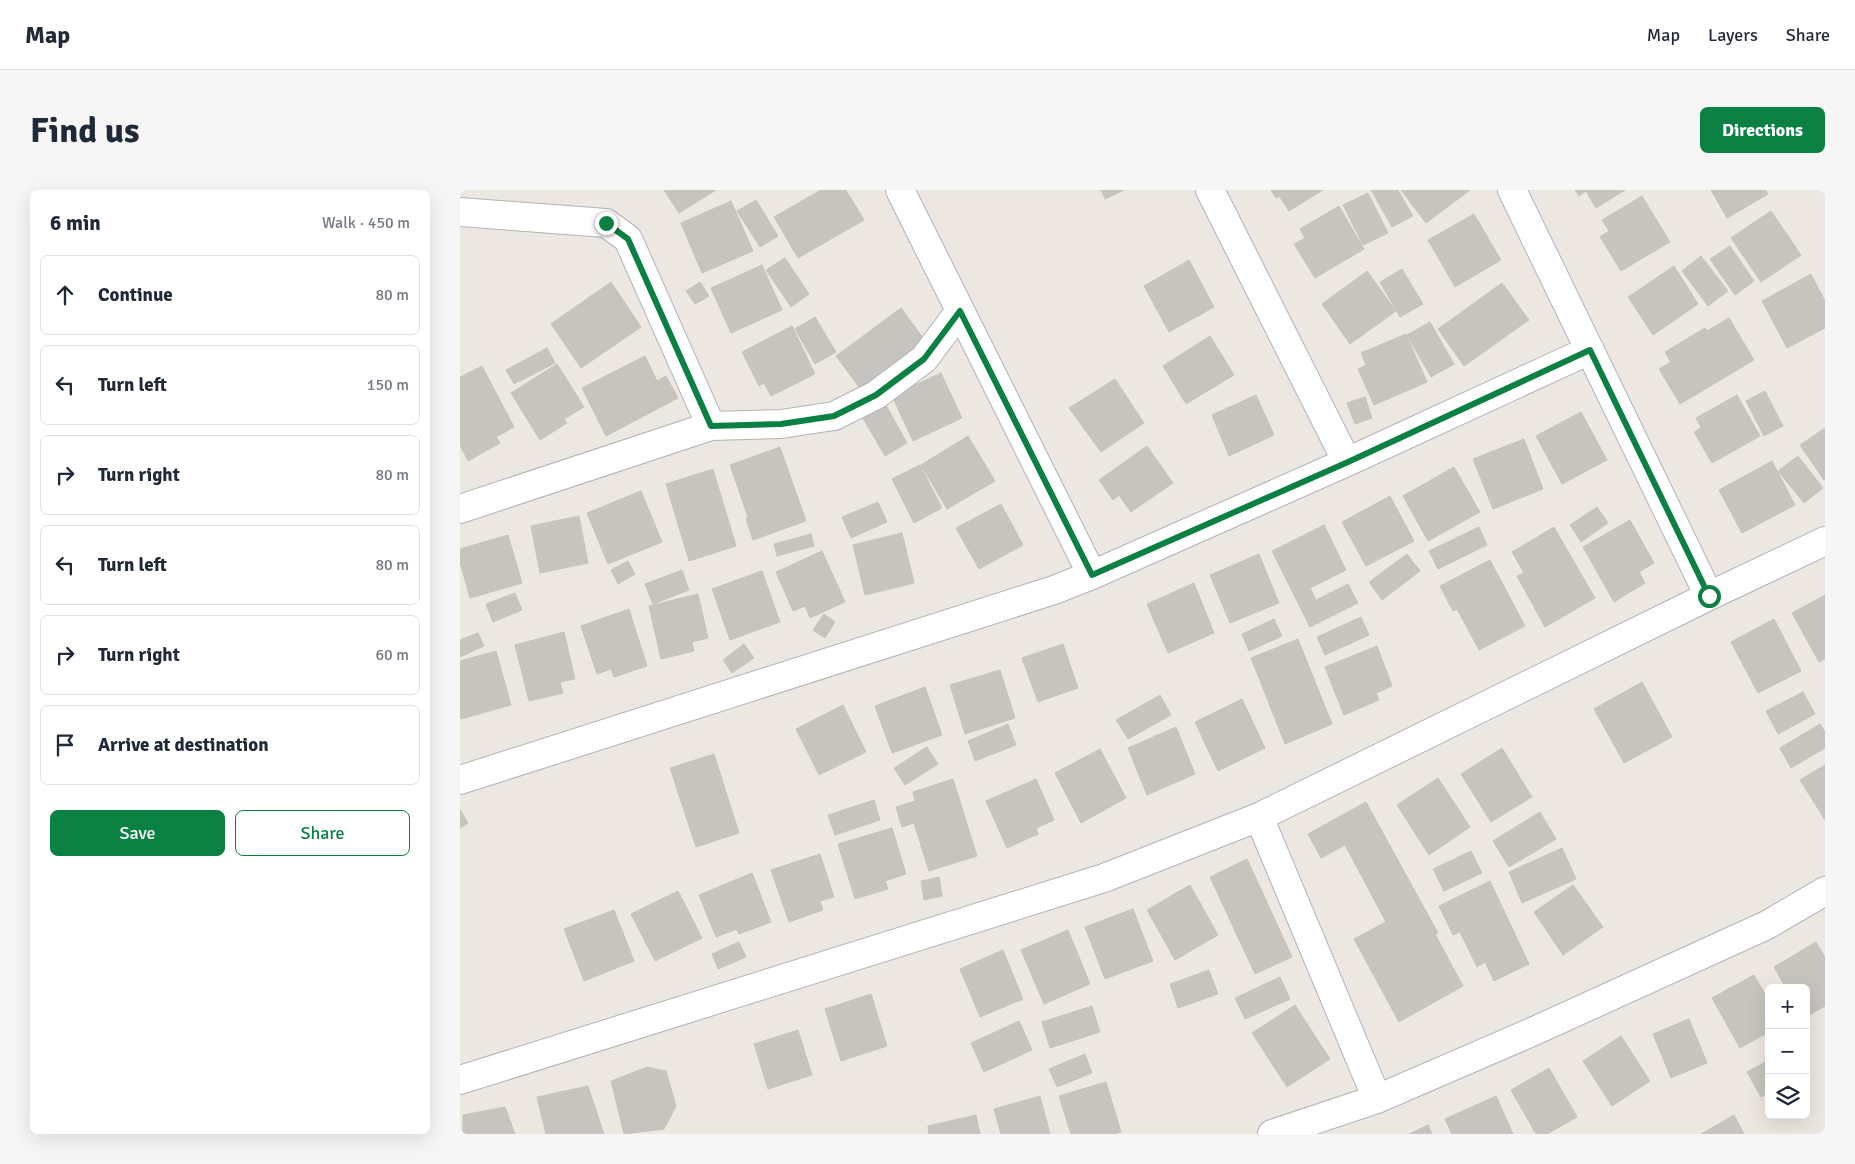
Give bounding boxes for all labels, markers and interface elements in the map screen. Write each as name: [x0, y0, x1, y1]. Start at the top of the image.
text: Map: [25, 20, 70, 50]
text: Map: [1647, 24, 1680, 46]
text: Layers: [1708, 24, 1758, 46]
text: Share: [1786, 24, 1830, 46]
button: Directions: [1700, 107, 1825, 153]
text: Find us: [30, 109, 140, 152]
text: 6 min: [50, 210, 101, 236]
route end: [595, 212, 618, 235]
text: Walk · 450 m: [322, 213, 410, 233]
icon: ahead: [51, 281, 79, 309]
text: Continue: [98, 283, 173, 307]
text: 80 m: [375, 285, 409, 305]
icon: left: [51, 371, 79, 399]
text: Turn left: [98, 373, 167, 397]
text: 150 m: [367, 375, 409, 395]
icon: right: [51, 461, 79, 489]
text: Turn right: [98, 463, 180, 487]
text: 80 m: [375, 465, 409, 485]
icon: left: [51, 551, 79, 579]
text: Turn left: [98, 553, 167, 577]
text: 80 m: [375, 555, 409, 575]
route start: [1698, 585, 1721, 608]
icon: right: [51, 641, 79, 669]
text: Turn right: [98, 643, 180, 667]
text: 60 m: [375, 645, 409, 665]
icon: arrive: [51, 731, 79, 759]
text: Arrive at destination: [98, 733, 269, 757]
button: Save: [50, 810, 225, 856]
button: Share: [235, 810, 410, 856]
map controls: [1765, 984, 1810, 1119]
button: +: [1765, 984, 1810, 1029]
button: −: [1765, 1029, 1810, 1074]
button: layers: [1765, 1074, 1810, 1119]

